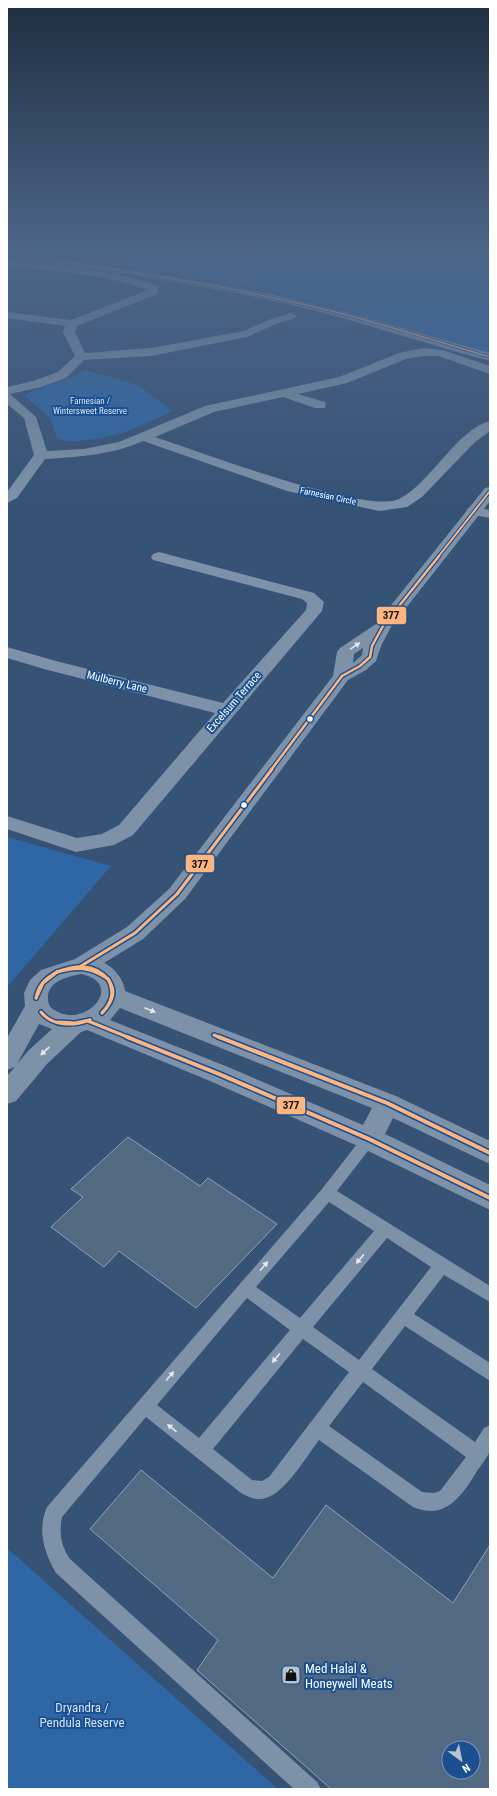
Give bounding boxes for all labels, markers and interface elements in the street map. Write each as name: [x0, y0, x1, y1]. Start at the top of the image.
park label: Farnesian / Wintersweet Reserve: [53, 396, 127, 416]
street label: Farnesian Circle: [299, 485, 357, 507]
line badge: 377: [376, 606, 407, 625]
text: 377: [383, 609, 400, 622]
one-way arrow: [349, 642, 360, 650]
street label: Mulberry Lane: [86, 668, 148, 696]
street label: Excelsum Terrace: [204, 669, 264, 735]
unlabelled marker: [305, 714, 315, 724]
unlabelled marker: [239, 800, 249, 810]
line badge: 377: [185, 854, 215, 873]
text: 377: [192, 858, 209, 871]
one-way arrow: [145, 1007, 156, 1013]
one-way arrow: [40, 1046, 50, 1056]
line badge: 377: [276, 1096, 306, 1115]
text: 377: [283, 1099, 300, 1112]
one-way arrow: [355, 1253, 364, 1264]
one-way arrow: [259, 1262, 268, 1271]
one-way arrow: [272, 1353, 281, 1364]
one-way arrow: [166, 1371, 175, 1381]
one-way arrow: [167, 1423, 178, 1432]
place label: Med Halal & Honeywell Meats: [305, 1661, 393, 1691]
shop icon: Med Halal & Honeywell Meats: [280, 1664, 302, 1686]
park label: Dryandra / Pendula Reserve: [39, 1700, 125, 1730]
north arrow: [441, 1740, 481, 1780]
text: N: [460, 1761, 472, 1775]

